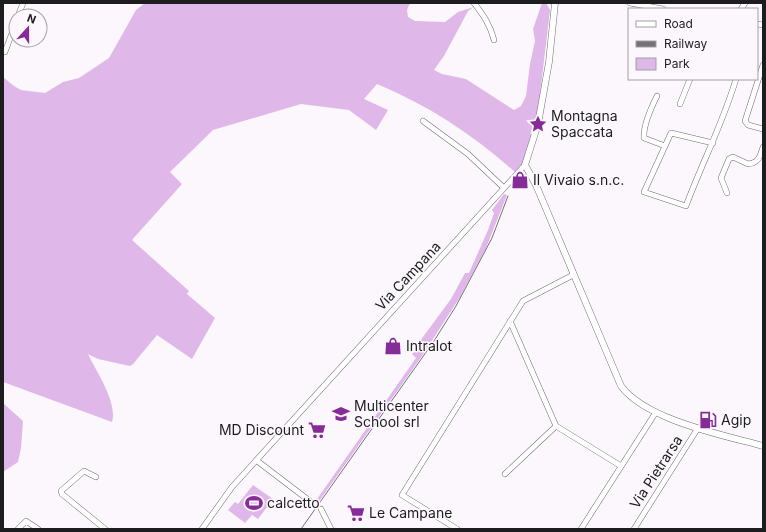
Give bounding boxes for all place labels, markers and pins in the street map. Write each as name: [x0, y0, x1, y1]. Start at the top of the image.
place label: Montagna Spaccata: [551, 107, 618, 140]
place icon: Montagna Spaccata: [528, 114, 548, 134]
shop icon: Il Vivaio s.n.c.: [510, 170, 530, 190]
place label: Il Vivaio s.n.c.: [533, 171, 624, 188]
shop icon: Intralot: [383, 336, 403, 356]
place label: Intralot: [406, 337, 453, 354]
place label: Multicenter School srl: [354, 397, 429, 430]
school or university icon: Multicenter School srl: [331, 404, 351, 424]
fuel station icon: Agip: [698, 410, 718, 430]
place label: Agip: [721, 411, 751, 428]
supermarket icon: MD Discount: [307, 420, 327, 440]
place label: MD Discount: [219, 421, 304, 438]
sports icon: calcetto: [244, 493, 264, 513]
place label: calcetto: [267, 494, 320, 511]
supermarket icon: Le Campane: [346, 503, 366, 523]
place label: Le Campane: [369, 504, 452, 521]

